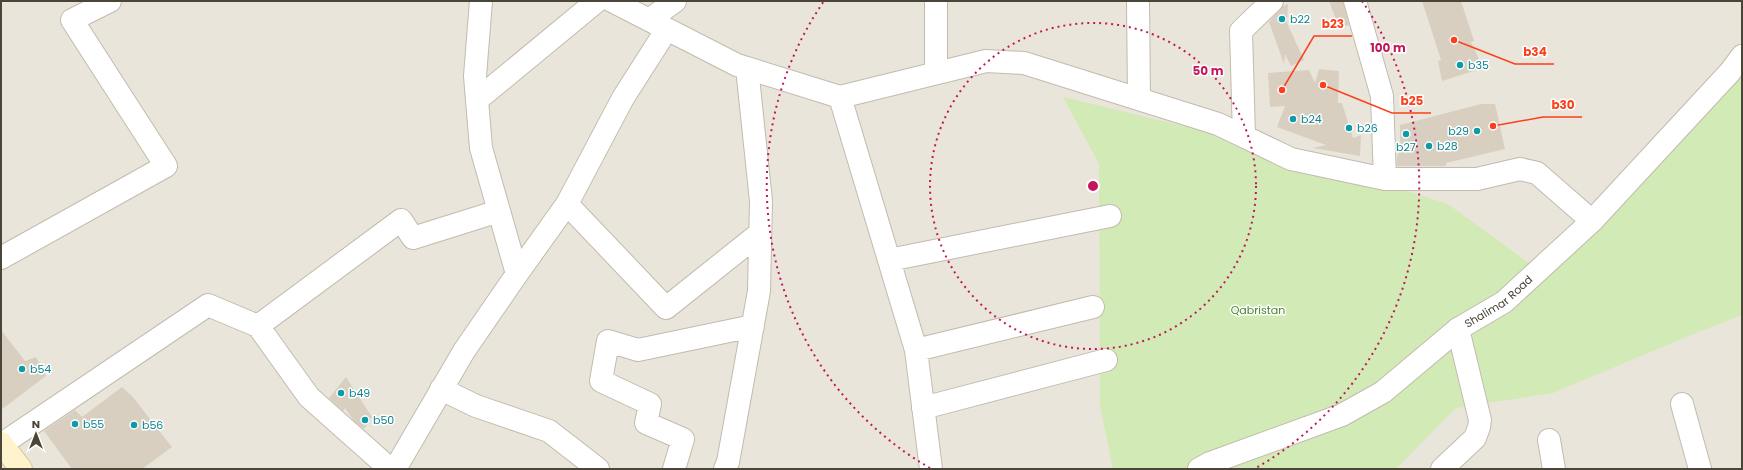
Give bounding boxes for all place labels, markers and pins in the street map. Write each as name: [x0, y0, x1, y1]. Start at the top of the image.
place label: b22: [1290, 11, 1310, 27]
callout: b23: [1314, 12, 1352, 36]
marker: b22: [1277, 14, 1287, 24]
callout: b34: [1515, 40, 1554, 64]
place label: b35: [1468, 57, 1489, 73]
marker: b35: [1455, 60, 1465, 70]
callout: b25: [1392, 89, 1431, 113]
callout: b30: [1543, 93, 1582, 117]
place label: b24: [1301, 111, 1322, 127]
marker: b24: [1288, 114, 1298, 124]
place label: b26: [1357, 120, 1378, 136]
marker: b26: [1344, 123, 1354, 133]
place label: b29: [1448, 123, 1469, 139]
marker: b29: [1472, 126, 1482, 136]
marker: b27: [1401, 129, 1411, 139]
place label: b28: [1437, 138, 1458, 154]
place label: b27: [1396, 139, 1416, 155]
marker: b28: [1424, 141, 1434, 151]
centre of rings: [1086, 179, 1100, 193]
place label: b54: [30, 361, 51, 377]
marker: b54: [17, 364, 27, 374]
place label: b49: [349, 385, 370, 401]
marker: b49: [336, 388, 346, 398]
place label: b50: [373, 412, 394, 428]
marker: b50: [360, 415, 370, 425]
place label: b55: [83, 416, 104, 432]
place label: b56: [142, 417, 163, 433]
marker: b55: [70, 419, 80, 429]
marker: b56: [129, 420, 139, 430]

